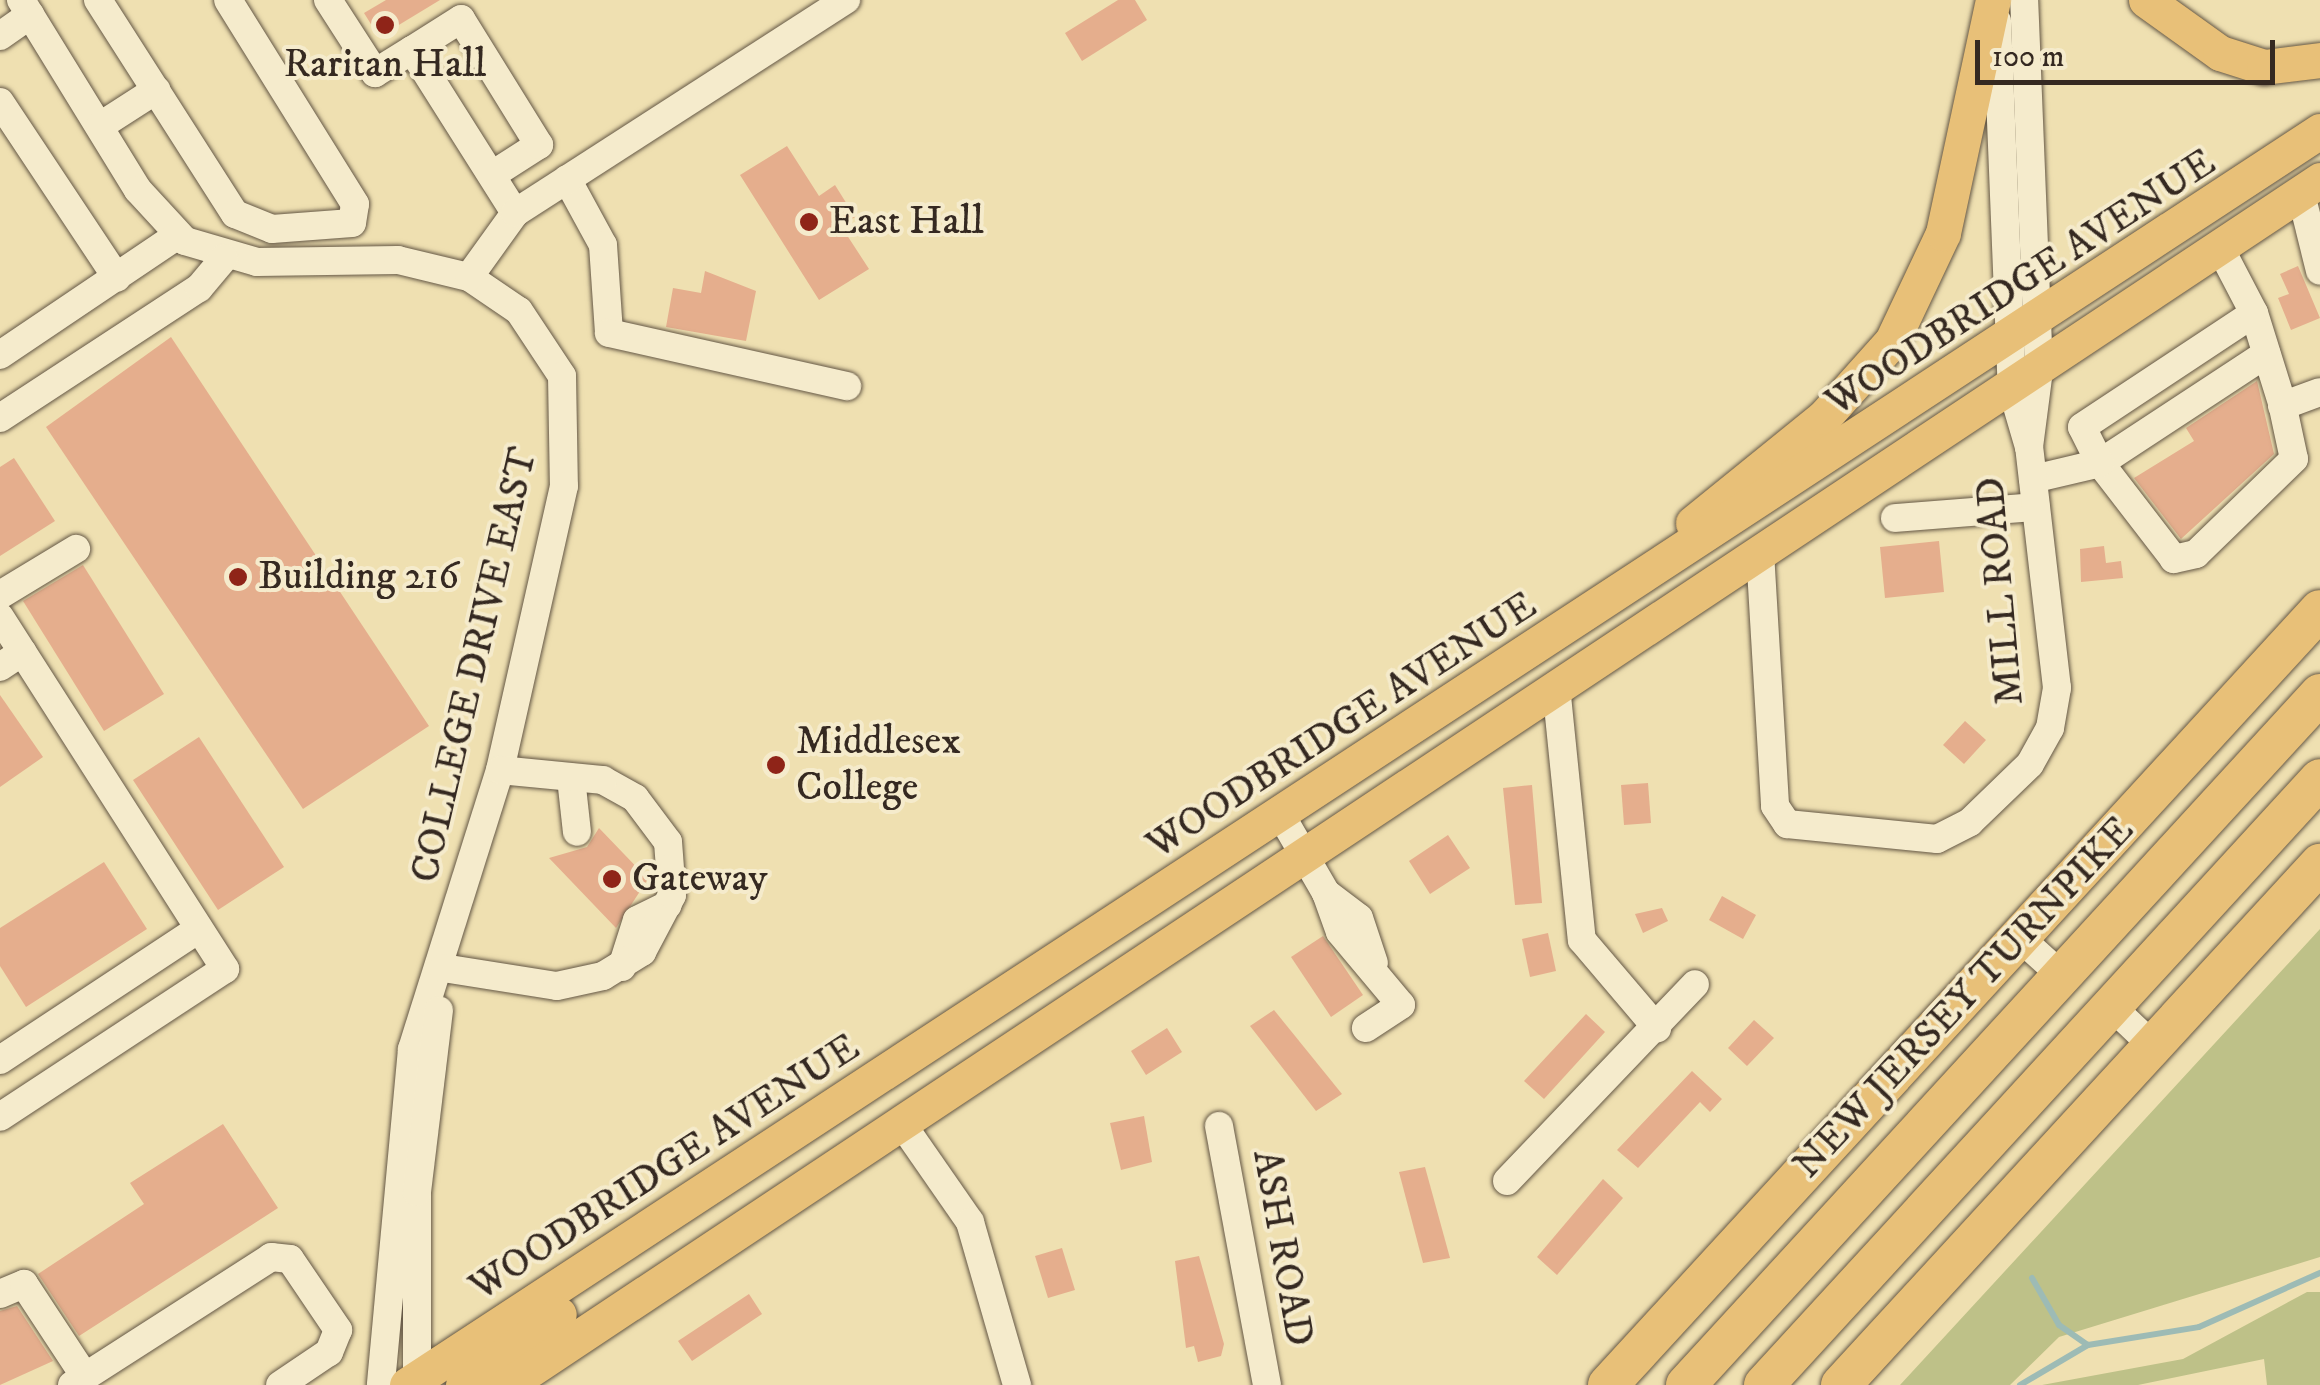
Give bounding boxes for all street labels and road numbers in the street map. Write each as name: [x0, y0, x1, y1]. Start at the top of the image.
street label: WOODBRIDGE AVENUE: [1817, 139, 2225, 427]
street label: COLLEGE DRIVE EAST: [402, 443, 548, 887]
street label: MILL ROAD: [1967, 475, 2035, 707]
street label: WOODBRIDGE AVENUE: [1138, 582, 1546, 870]
street label: NEW JERSEY TURNPIKE: [1784, 807, 2144, 1189]
street label: WOODBRIDGE AVENUE: [461, 1024, 869, 1312]
street label: ASH ROAD: [1241, 1146, 1323, 1350]

